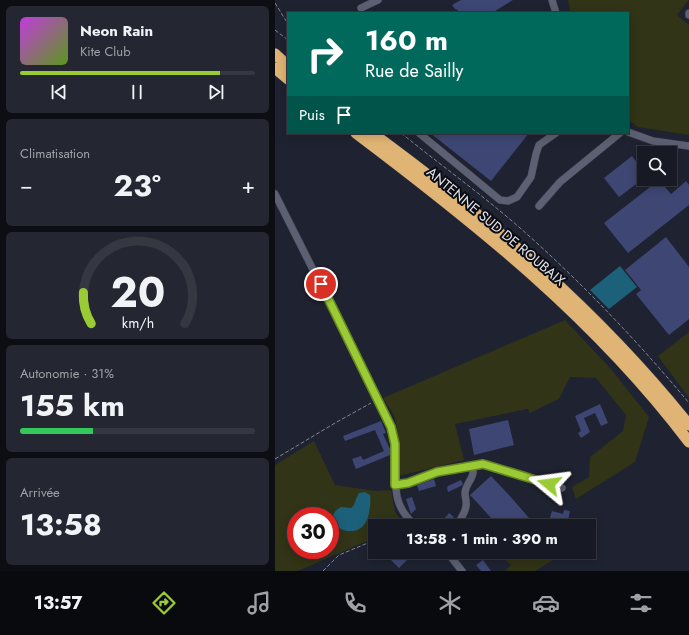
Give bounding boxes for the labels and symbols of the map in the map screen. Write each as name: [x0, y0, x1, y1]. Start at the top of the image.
street label: ANTENNE SUD DE ROUBAIX: [422, 162, 570, 290]
pin: [304, 267, 338, 301]
position arrow: [528, 463, 570, 505]
speed limit sign: 30: [287, 507, 339, 559]

